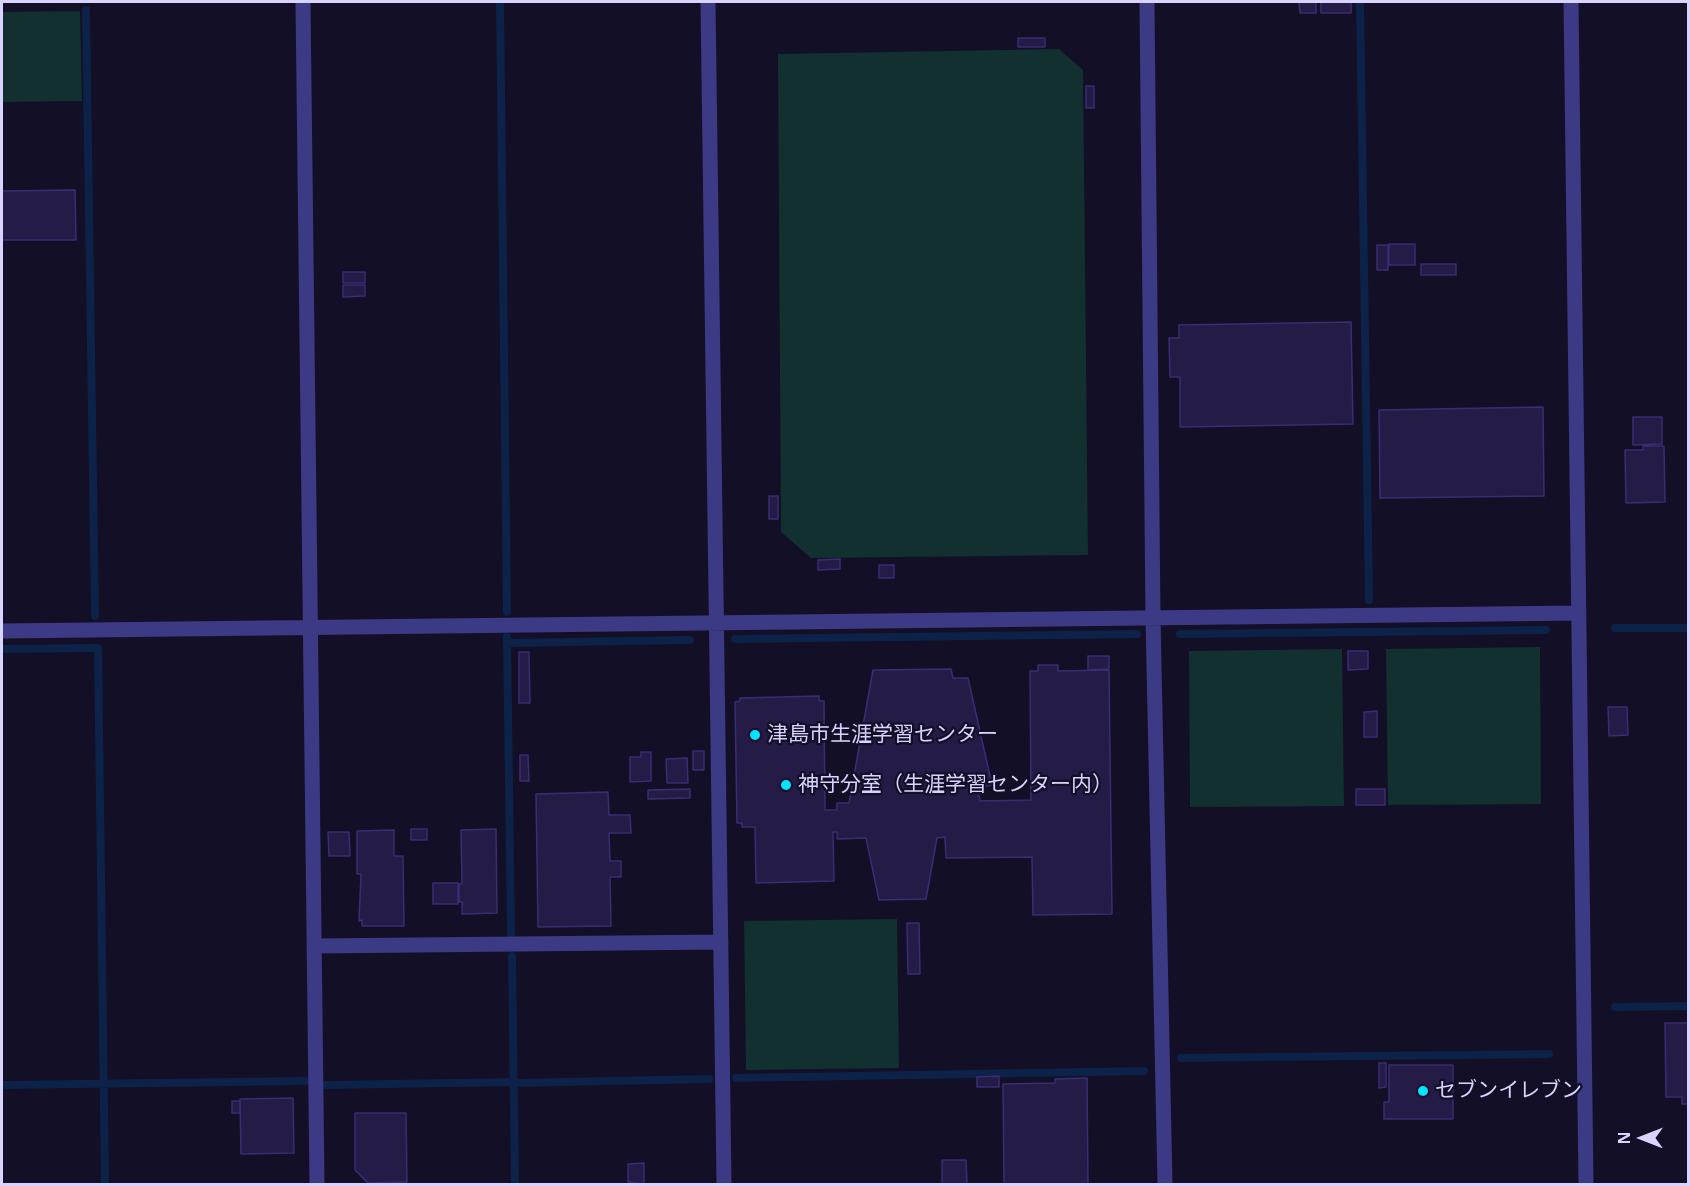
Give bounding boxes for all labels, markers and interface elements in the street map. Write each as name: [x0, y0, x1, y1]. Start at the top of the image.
place label: 津島市生涯学習センター: [767, 722, 998, 748]
marker: 津島市生涯学習センター: [748, 728, 762, 742]
place label: 神守分室（生涯学習センター内）: [798, 772, 1113, 798]
marker: 神守分室（生涯学習センター内）: [779, 778, 793, 792]
place label: セブンイレブン: [1435, 1078, 1582, 1104]
marker: セブンイレブン: [1416, 1084, 1430, 1098]
north arrow: [1612, 1108, 1672, 1168]
text: N: [1613, 1132, 1635, 1145]

